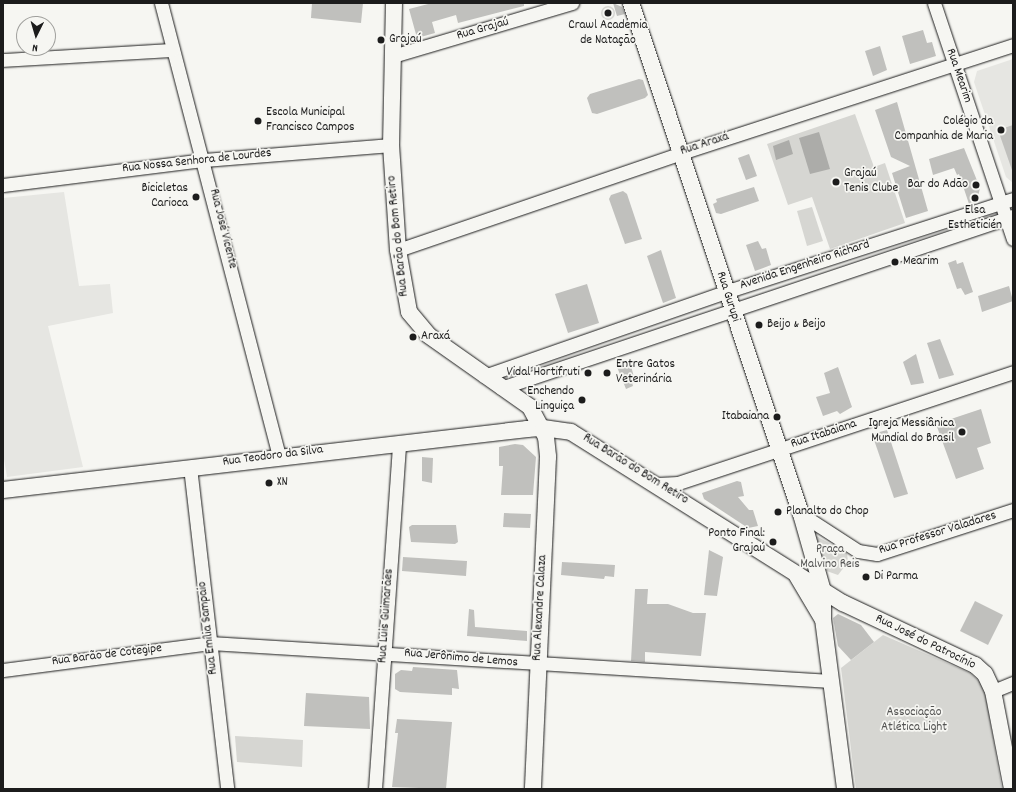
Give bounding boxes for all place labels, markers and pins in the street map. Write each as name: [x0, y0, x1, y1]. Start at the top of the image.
marker: Crawl Academia de Natação: [603, 8, 613, 18]
place label: Crawl Academia de Natação: [568, 19, 648, 50]
place label: Grajaú: [389, 32, 422, 48]
marker: Grajaú: [376, 35, 386, 45]
place label: Escola Municipal Francisco Campos: [266, 106, 354, 137]
place label: Colégio da Companhia de Maria: [895, 115, 993, 146]
marker: Escola Municipal Francisco Campos: [253, 116, 263, 126]
marker: Colégio da Companhia de Maria: [996, 125, 1006, 135]
place label: Grajaú Tenis Clube: [844, 167, 898, 198]
marker: Grajaú Tenis Clube: [831, 177, 841, 187]
place label: Bar do Adão: [908, 177, 968, 193]
marker: Bar do Adão: [971, 180, 981, 190]
place label: Bicicletas Carioca: [141, 182, 188, 213]
marker: Bicicletas Carioca: [191, 192, 201, 202]
marker: Elsa Estheticién: [970, 193, 980, 203]
place label: Elsa Estheticién: [948, 204, 1002, 235]
place label: Mearim: [903, 254, 939, 270]
marker: Mearim: [890, 257, 900, 267]
place label: Beijo & Beijo: [767, 317, 826, 333]
marker: Beijo & Beijo: [754, 320, 764, 330]
place label: Araxá: [421, 329, 450, 345]
marker: Araxá: [408, 332, 418, 342]
place label: Entre Gatos Veterinária: [616, 358, 675, 389]
place label: Vidal Hortifruti: [506, 365, 580, 381]
marker: Entre Gatos Veterinária: [601, 367, 613, 379]
marker: Vidal Hortifruti: [583, 368, 593, 378]
place label: Enchendo Linguiça: [527, 385, 574, 416]
marker: Enchendo Linguiça: [577, 395, 587, 405]
place label: Itabaiana: [722, 409, 769, 425]
marker: Itabaiana: [772, 412, 782, 422]
place label: Igreja Messiânica Mundial do Brasil: [868, 417, 954, 448]
marker: Igreja Messiânica Mundial do Brasil: [957, 427, 967, 437]
place label: XN: [277, 475, 288, 491]
marker: XN: [264, 478, 274, 488]
place label: Planalto do Chop: [786, 504, 869, 520]
marker: Planalto do Chop: [773, 507, 783, 517]
place label: Ponto Final: Grajaú: [708, 527, 765, 558]
marker: Ponto Final: Grajaú: [768, 537, 778, 547]
place label: Di Parma: [874, 569, 918, 585]
marker: Di Parma: [861, 572, 871, 582]

